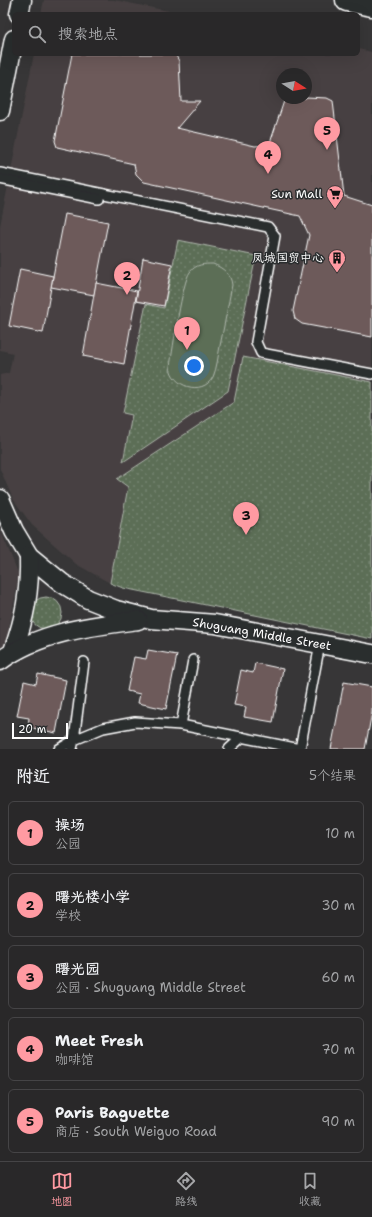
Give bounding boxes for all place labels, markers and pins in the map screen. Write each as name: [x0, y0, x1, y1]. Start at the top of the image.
pin: 5: [314, 117, 340, 150]
pin: 4: [255, 141, 281, 174]
supermarket icon: Sun Mall: [325, 184, 345, 209]
place label: Sun Mall: [271, 186, 322, 202]
building icon: 凤城国贸中心: [327, 248, 347, 273]
place label: 凤城国贸中心: [252, 250, 324, 266]
pin: 2: [114, 262, 140, 295]
pin: 1: [174, 317, 200, 350]
pin: 3: [233, 502, 259, 535]

